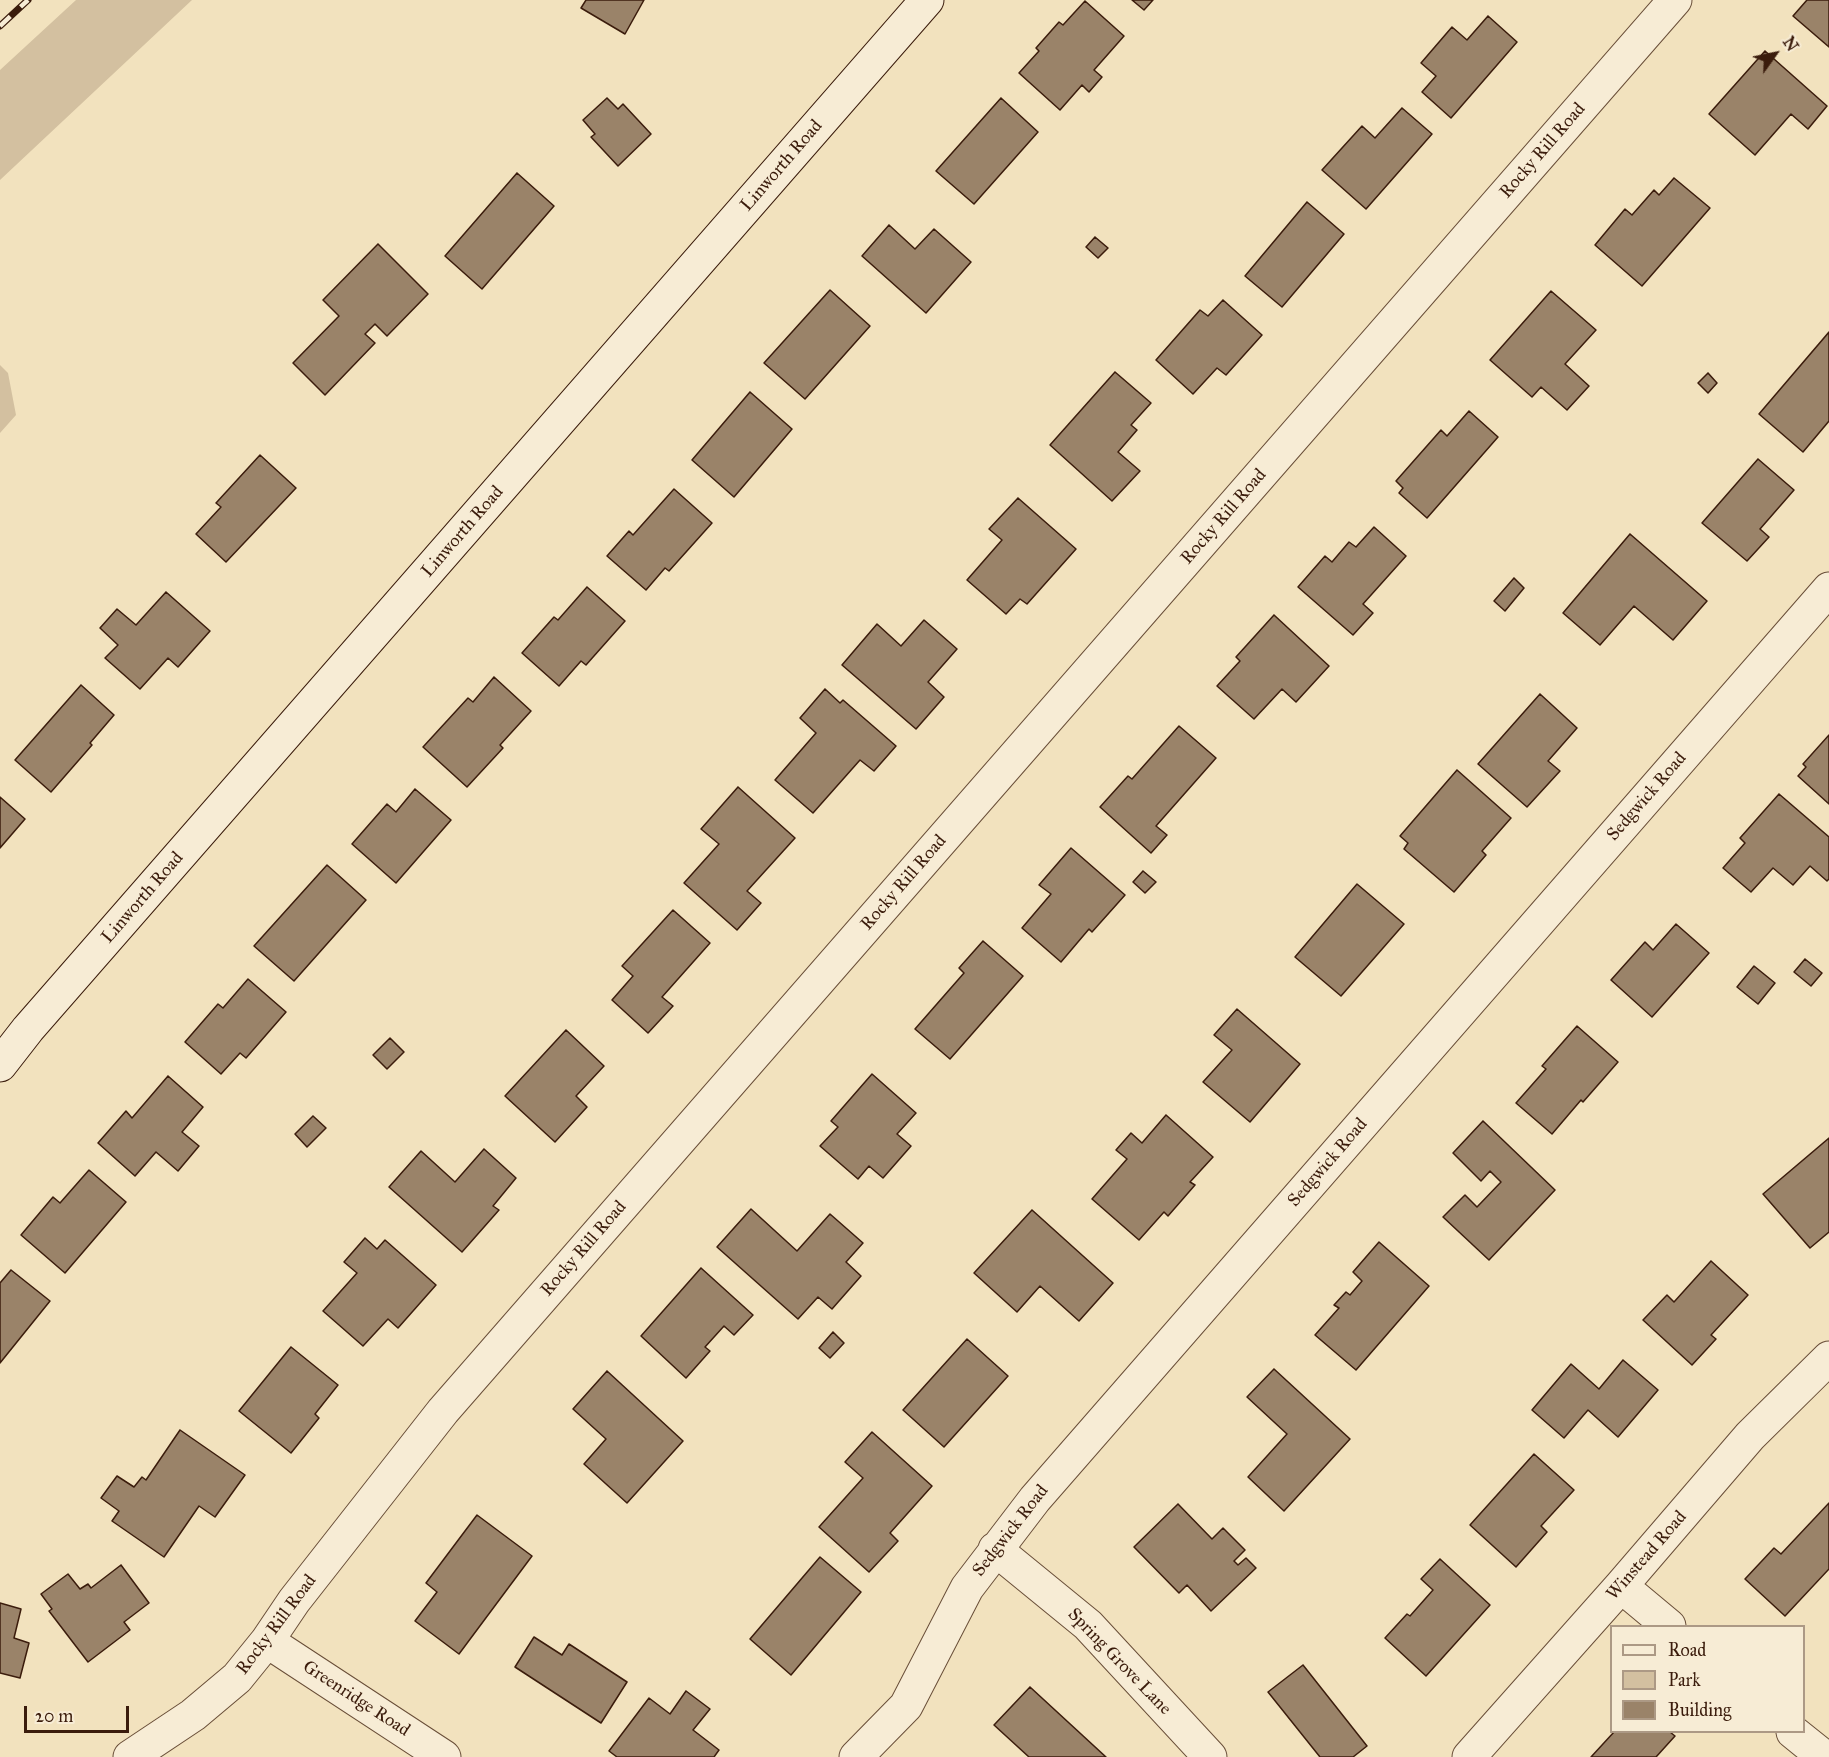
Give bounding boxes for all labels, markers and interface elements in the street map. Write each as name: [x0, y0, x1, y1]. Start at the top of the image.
north arrow: [1745, 24, 1805, 84]
text: N: [1779, 33, 1802, 55]
street label: Rocky Rill Road: [1496, 99, 1590, 203]
street label: Linworth Road: [736, 116, 828, 216]
street label: Rocky Rill Road: [1177, 465, 1271, 569]
street label: Linworth Road: [417, 482, 509, 582]
street label: Sedgwick Road: [1603, 748, 1691, 846]
street label: Rocky Rill Road: [857, 831, 951, 935]
street label: Linworth Road: [97, 848, 189, 948]
street label: Sedgwick Road: [1284, 1114, 1372, 1212]
street label: Rocky Rill Road: [537, 1197, 631, 1301]
street label: Sedgwick Road: [969, 1481, 1053, 1581]
street label: Winstead Road: [1602, 1507, 1692, 1605]
street label: Rocky Rill Road: [232, 1571, 322, 1679]
street label: Spring Grove Lane: [1063, 1604, 1175, 1720]
legend: [1610, 1625, 1805, 1733]
text: Road: [1668, 1639, 1706, 1661]
street label: Greenridge Road: [298, 1656, 414, 1742]
text: Park: [1668, 1669, 1701, 1691]
scale bar: [27, 1694, 132, 1732]
text: Building: [1668, 1699, 1731, 1721]
text: 20 m: [35, 1705, 73, 1727]

